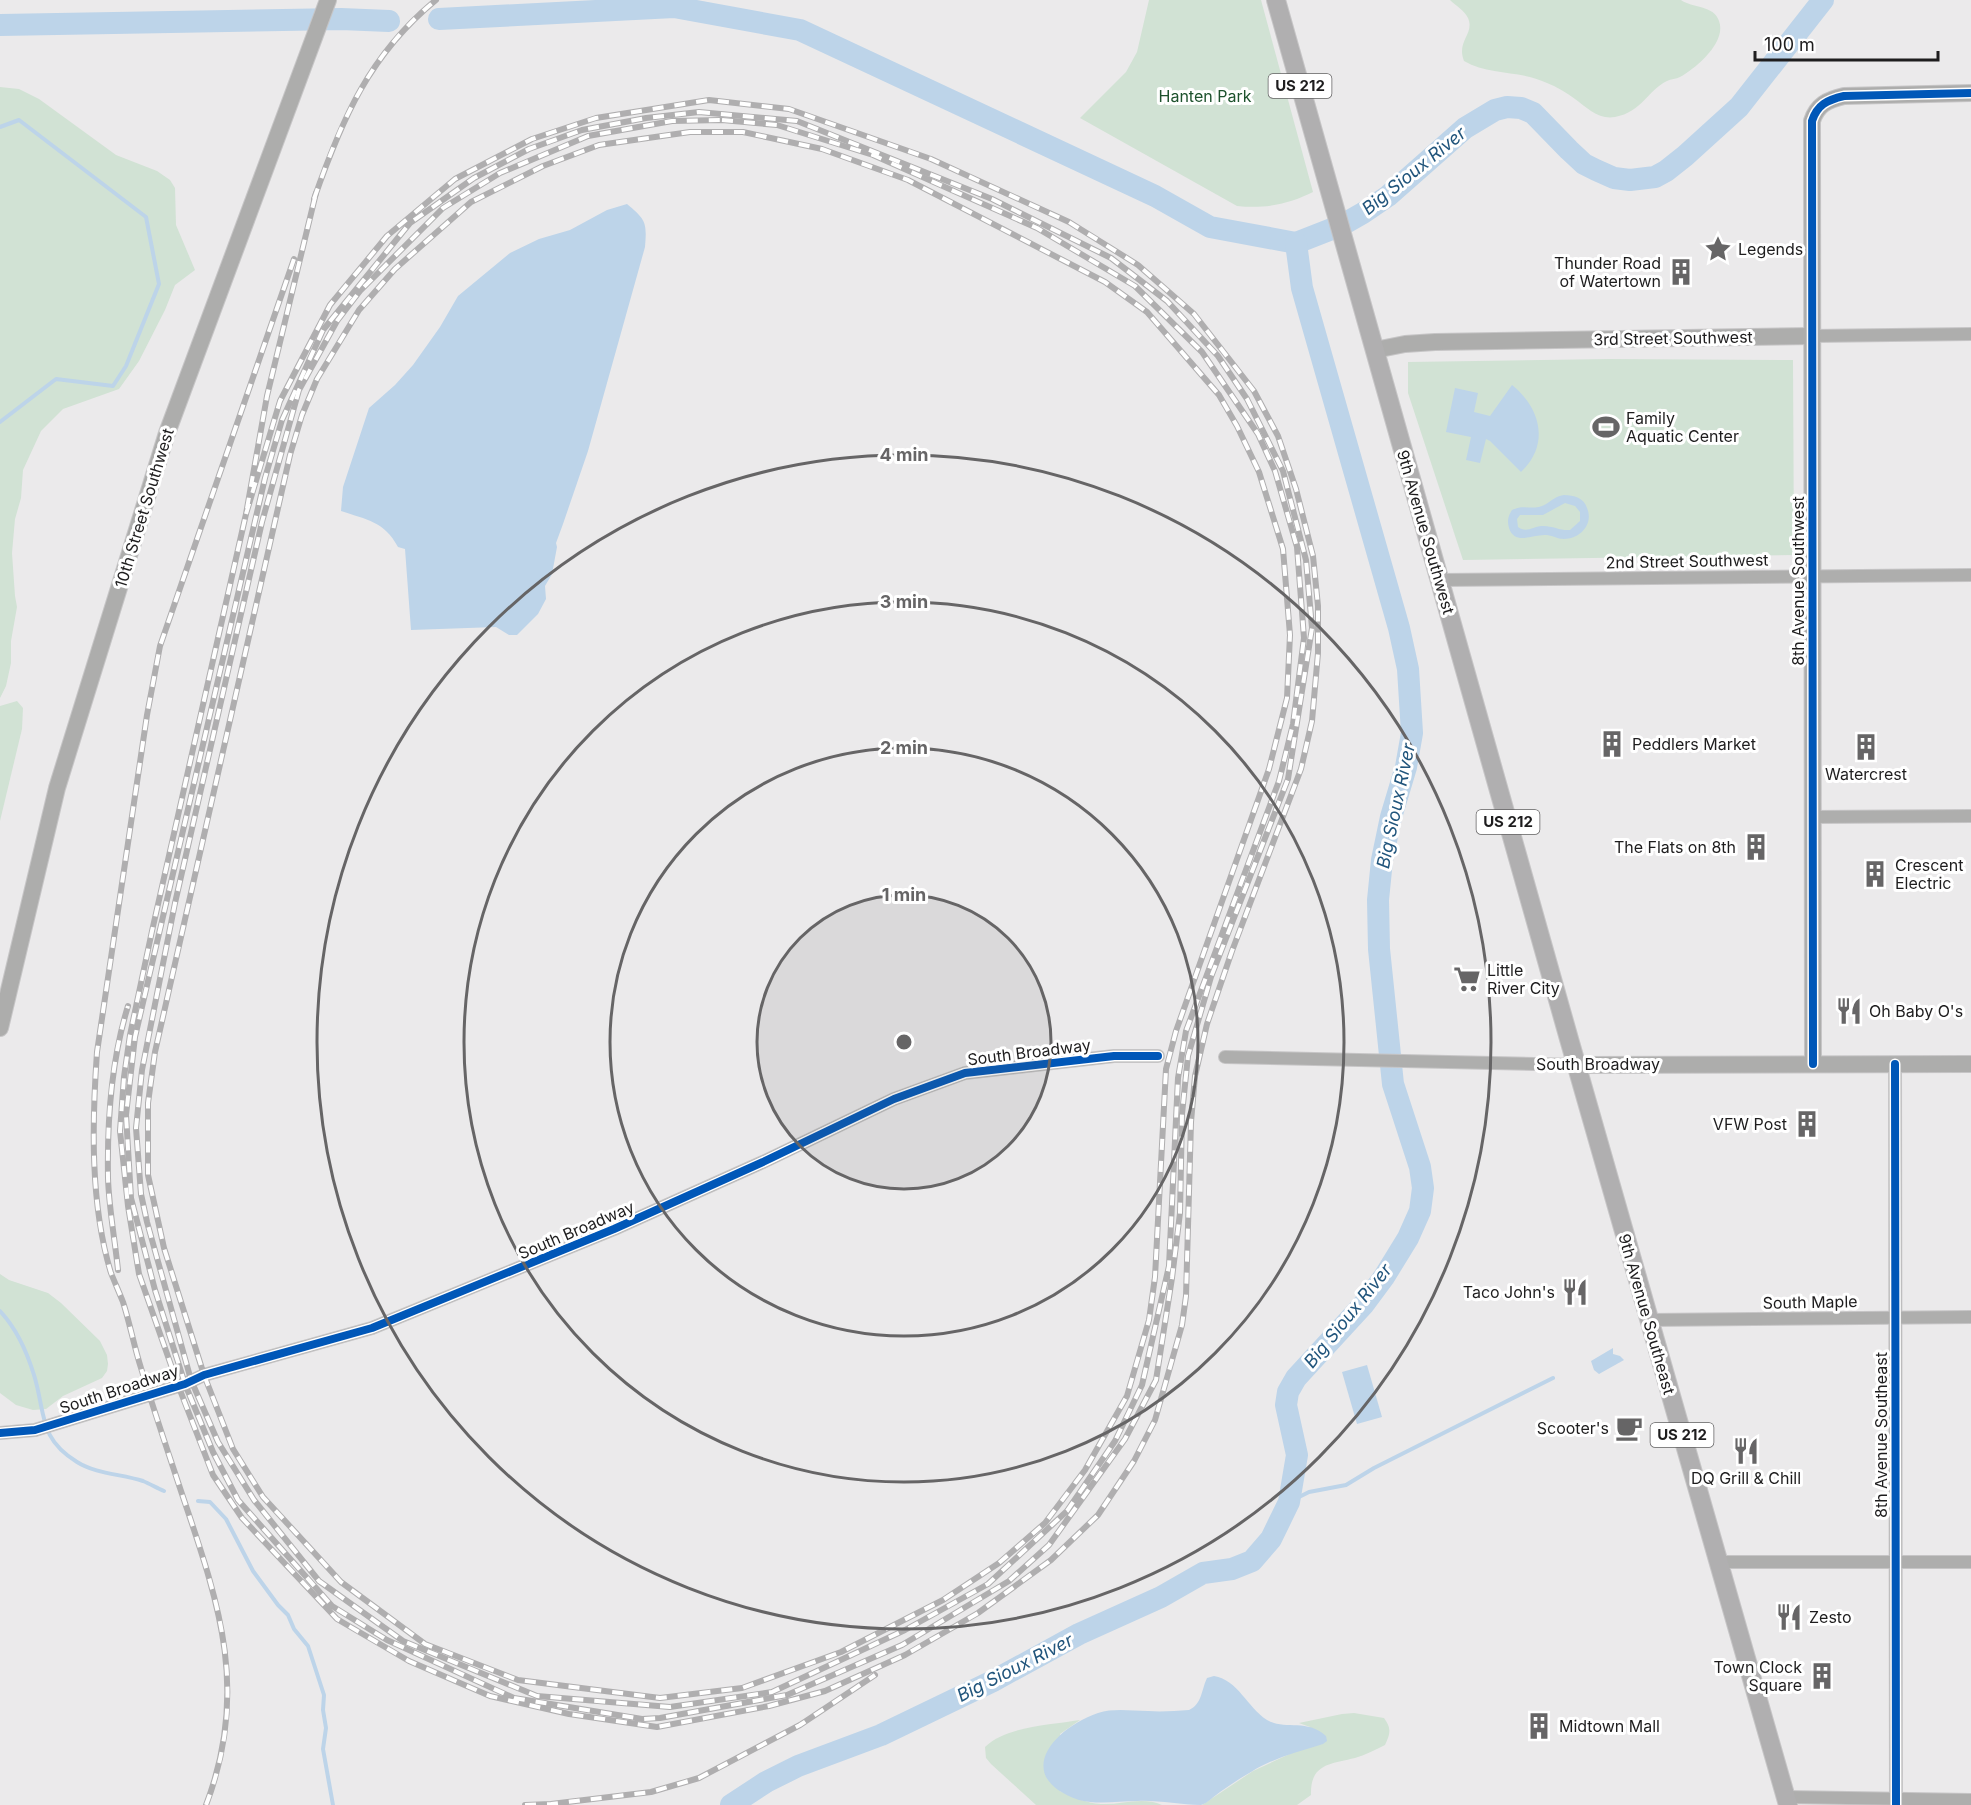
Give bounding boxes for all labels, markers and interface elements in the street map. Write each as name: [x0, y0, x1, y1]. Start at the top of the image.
scale bar: [1755, 24, 1938, 62]
text: 100 m: [1764, 34, 1815, 55]
road number: US 212: [1268, 74, 1332, 98]
park label: Hanten Park: [1159, 86, 1252, 106]
water label: Big Sioux River: [1358, 122, 1471, 219]
place icon: Legends: [1703, 234, 1733, 264]
place label: Legends: [1738, 239, 1803, 259]
place label: Thunder Road of Watertown: [1554, 253, 1661, 291]
building icon: Thunder Road of Watertown: [1666, 257, 1696, 287]
street label: 3rd Street Southwest: [1593, 327, 1753, 349]
place label: Family Aquatic Center: [1626, 408, 1739, 446]
sports icon: Family Aquatic Center: [1591, 412, 1621, 442]
street label: 10th Street Southwest: [110, 426, 178, 590]
text: 4 min: [880, 444, 928, 465]
street label: 9th Avenue Southwest: [1393, 448, 1459, 616]
street label: 8th Avenue Southwest: [1788, 496, 1808, 666]
street label: 2nd Street Southwest: [1605, 550, 1769, 572]
text: 3 min: [880, 591, 928, 612]
building icon: Peddlers Market: [1597, 729, 1627, 759]
building icon: Watercrest: [1851, 732, 1881, 762]
place label: Peddlers Market: [1632, 734, 1756, 754]
text: 2 min: [880, 737, 928, 758]
water label: Big Sioux River: [1372, 740, 1419, 870]
place label: Watercrest: [1825, 764, 1907, 784]
road number: US 212: [1476, 810, 1540, 834]
building icon: The Flats on 8th: [1741, 832, 1771, 862]
place label: The Flats on 8th: [1614, 837, 1736, 857]
place label: Crescent Electric: [1895, 855, 1963, 893]
building icon: Crescent Electric: [1860, 859, 1890, 889]
text: 1 min: [882, 884, 926, 905]
place label: Little River City: [1487, 960, 1560, 998]
supermarket icon: Little River City: [1452, 964, 1482, 994]
restaurant icon: Oh Baby O's: [1834, 996, 1864, 1026]
place label: Oh Baby O's: [1869, 1001, 1963, 1021]
centre of rings: [894, 1032, 914, 1052]
street label: South Broadway: [966, 1035, 1092, 1069]
street label: South Broadway: [1536, 1054, 1660, 1074]
building icon: VFW Post: [1792, 1109, 1822, 1139]
place label: VFW Post: [1713, 1114, 1787, 1134]
street label: South Broadway: [515, 1197, 637, 1263]
street label: 9th Avenue Southeast: [1614, 1231, 1680, 1397]
water label: Big Sioux River: [1299, 1259, 1397, 1372]
restaurant icon: Taco John's: [1560, 1277, 1590, 1307]
place label: Taco John's: [1463, 1282, 1555, 1302]
street label: South Maple: [1762, 1291, 1858, 1313]
street label: 8th Avenue Southeast: [1871, 1352, 1891, 1518]
street label: South Broadway: [57, 1360, 181, 1418]
cafe icon: Scooter's: [1614, 1413, 1644, 1443]
place label: Scooter's: [1537, 1418, 1609, 1438]
road number: US 212: [1650, 1423, 1714, 1447]
restaurant icon: DQ Grill & Chill: [1731, 1436, 1761, 1466]
place label: DQ Grill & Chill: [1691, 1468, 1801, 1488]
restaurant icon: Zesto: [1774, 1602, 1804, 1632]
place label: Zesto: [1809, 1607, 1852, 1627]
water label: Big Sioux River: [953, 1629, 1077, 1706]
place label: Town Clock Square: [1713, 1657, 1802, 1695]
building icon: Town Clock Square: [1807, 1661, 1837, 1691]
building icon: Midtown Mall: [1524, 1711, 1554, 1741]
place label: Midtown Mall: [1559, 1716, 1660, 1736]

